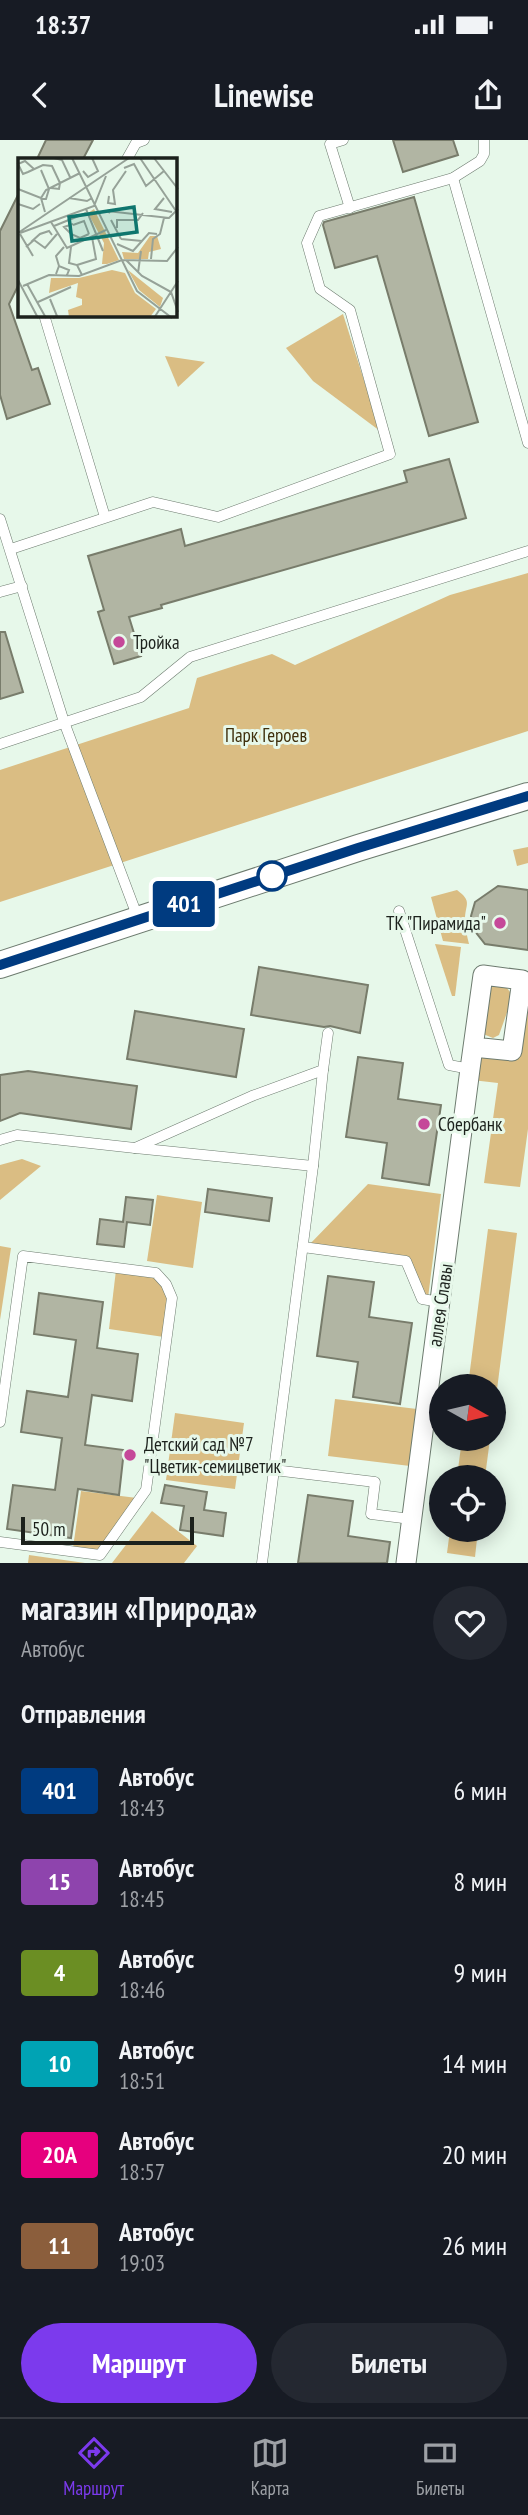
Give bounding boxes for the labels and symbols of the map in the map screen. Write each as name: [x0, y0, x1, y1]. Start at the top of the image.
inset map: [18, 158, 177, 317]
place label: Тройка: [133, 630, 180, 654]
marker: Тройка: [111, 634, 127, 650]
park label: Парк Героев: [225, 723, 307, 747]
unlabelled marker: [257, 861, 287, 891]
line badge: 401: [144, 881, 224, 927]
place label: ТК "Пирамида": [386, 911, 486, 935]
marker: ТК "Пирамида": [492, 915, 508, 931]
place label: Сбербанк: [438, 1112, 503, 1136]
marker: Сбербанк: [416, 1116, 432, 1132]
street label: аллея Славы: [422, 1262, 458, 1348]
north arrow: [429, 1374, 506, 1451]
place label: Детский сад №7 "Цветик-семицветик": [144, 1432, 286, 1478]
marker: Детский сад №7 "Цветик-семицветик": [122, 1447, 138, 1463]
scale bar: [21, 1514, 194, 1546]

